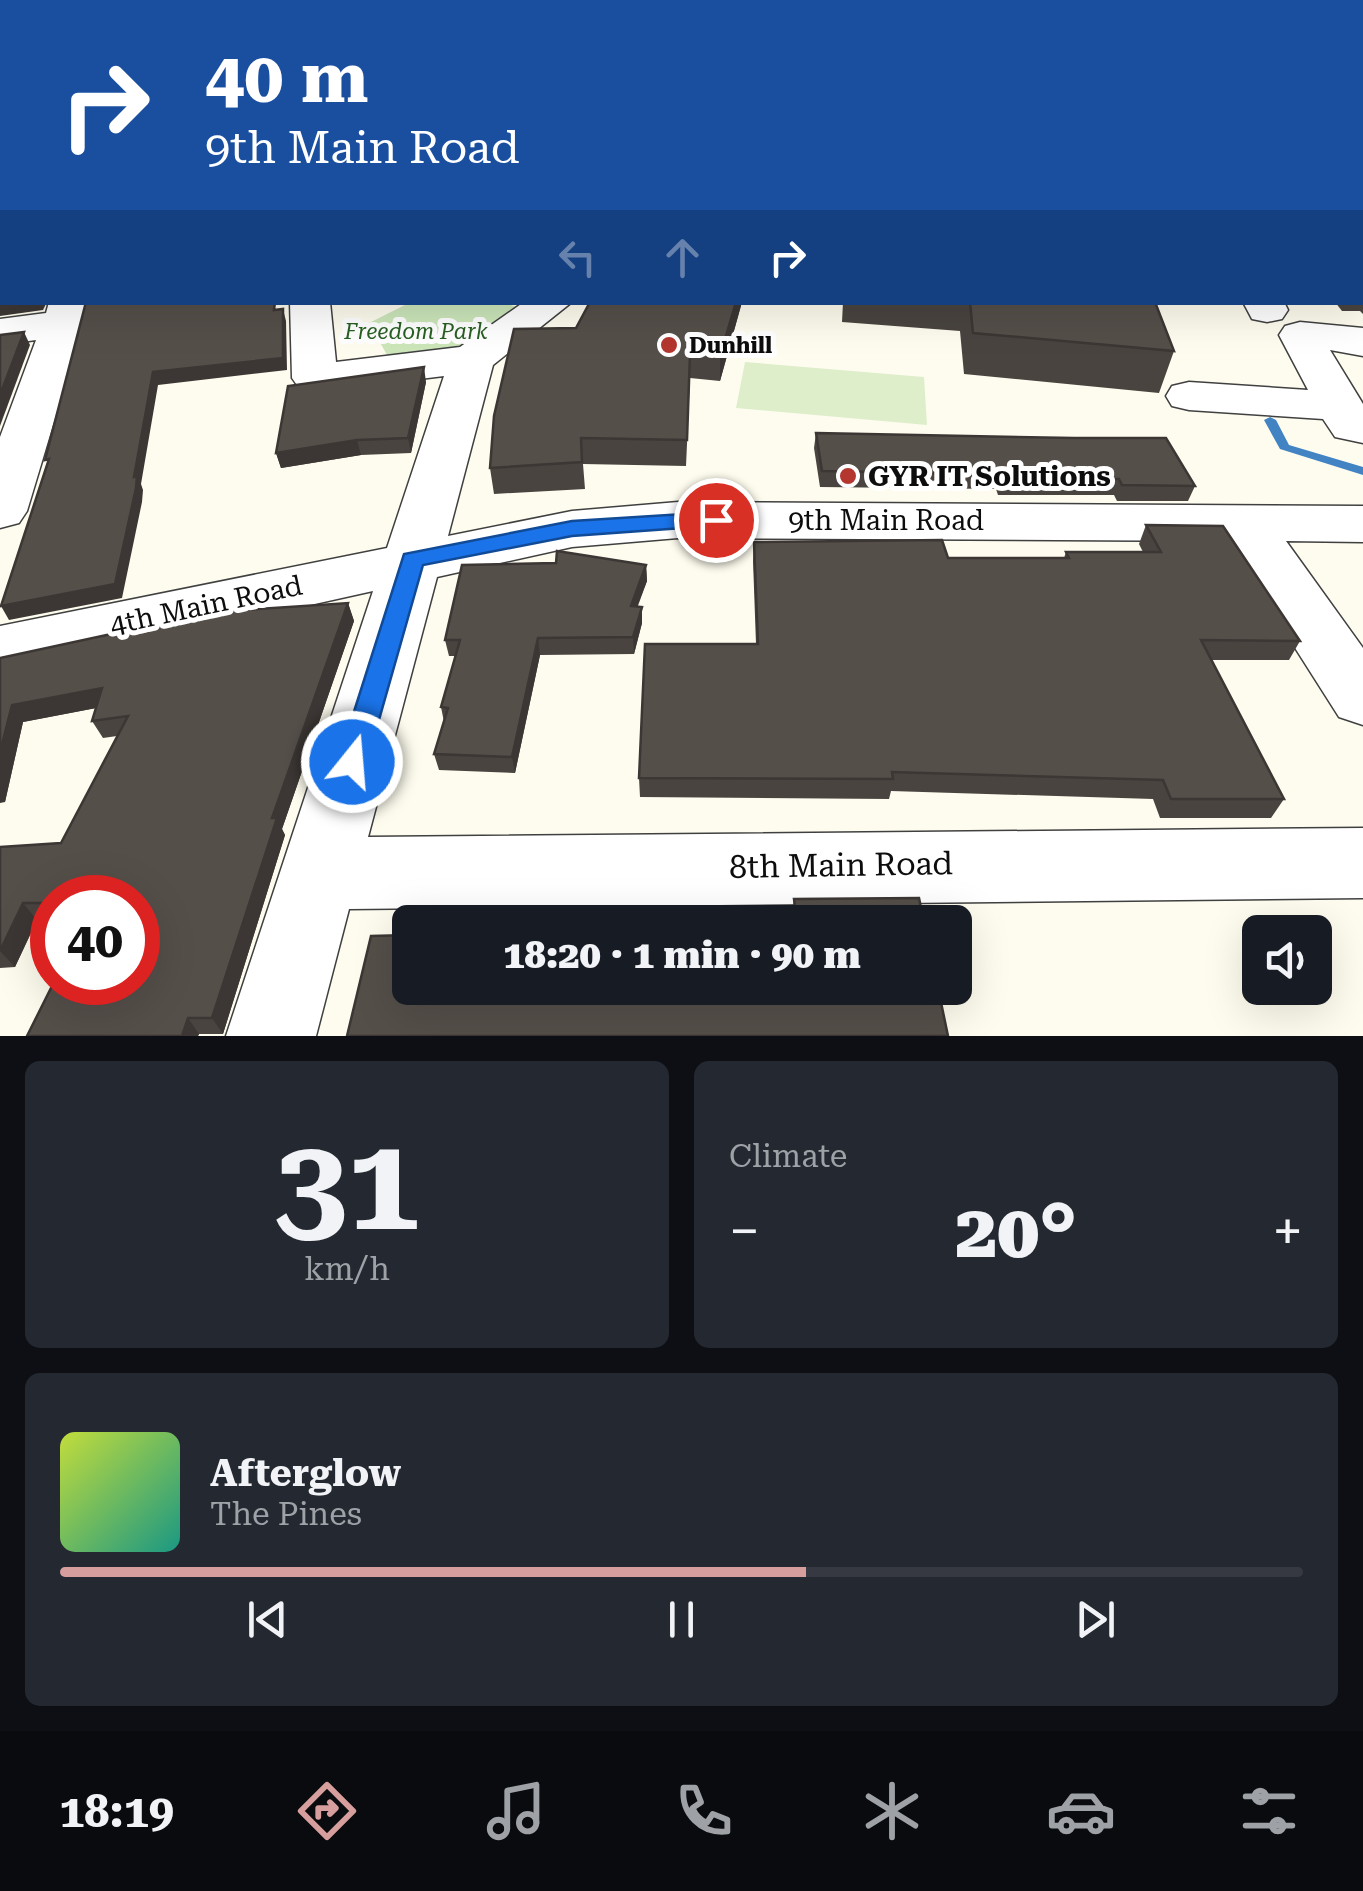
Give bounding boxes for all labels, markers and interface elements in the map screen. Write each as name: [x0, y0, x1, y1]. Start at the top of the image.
text: 40 m: [205, 37, 369, 119]
icon: right: [40, 40, 170, 170]
text: 9th Main Road: [205, 121, 520, 174]
icon: left: [550, 230, 605, 285]
icon: ahead: [655, 230, 710, 285]
icon: right: [760, 230, 815, 285]
park label: Freedom Park: [343, 319, 488, 344]
place label: Dunhill: [689, 333, 772, 358]
marker: Dunhill: [658, 334, 680, 356]
place label: GYR IT Solutions: [868, 460, 1111, 493]
marker: GYR IT Solutions: [837, 465, 859, 487]
pin: [674, 478, 759, 563]
icon: arrive: [689, 493, 744, 548]
street label: 9th Main Road: [788, 504, 984, 537]
street label: 4th Main Road: [107, 569, 305, 641]
position arrow: [300, 710, 404, 814]
street label: 8th Main Road: [729, 844, 953, 886]
speed limit sign: 40: [30, 875, 160, 1005]
map controls: [1242, 915, 1332, 1005]
button: sound: [1242, 915, 1332, 1005]
text: 18:20 · 1 min · 90 m: [503, 933, 861, 977]
text: 31: [274, 1108, 420, 1261]
text: Climate: [729, 1137, 847, 1175]
text: 20°: [955, 1187, 1077, 1275]
text: −: [729, 1199, 760, 1263]
text: +: [1272, 1199, 1303, 1263]
text: km/h: [304, 1250, 390, 1288]
text: Afterglow: [210, 1451, 401, 1495]
text: The Pines: [210, 1495, 362, 1533]
icon: previous: [240, 1592, 295, 1647]
icon: pause: [654, 1592, 709, 1647]
icon: next: [1068, 1592, 1123, 1647]
icon: directions: [292, 1776, 362, 1846]
icon: music: [481, 1776, 551, 1846]
icon: phone: [669, 1776, 739, 1846]
icon: climate: [857, 1776, 927, 1846]
icon: car: [1046, 1776, 1116, 1846]
icon: filters: [1234, 1776, 1304, 1846]
text: 18:19: [59, 1785, 174, 1838]

